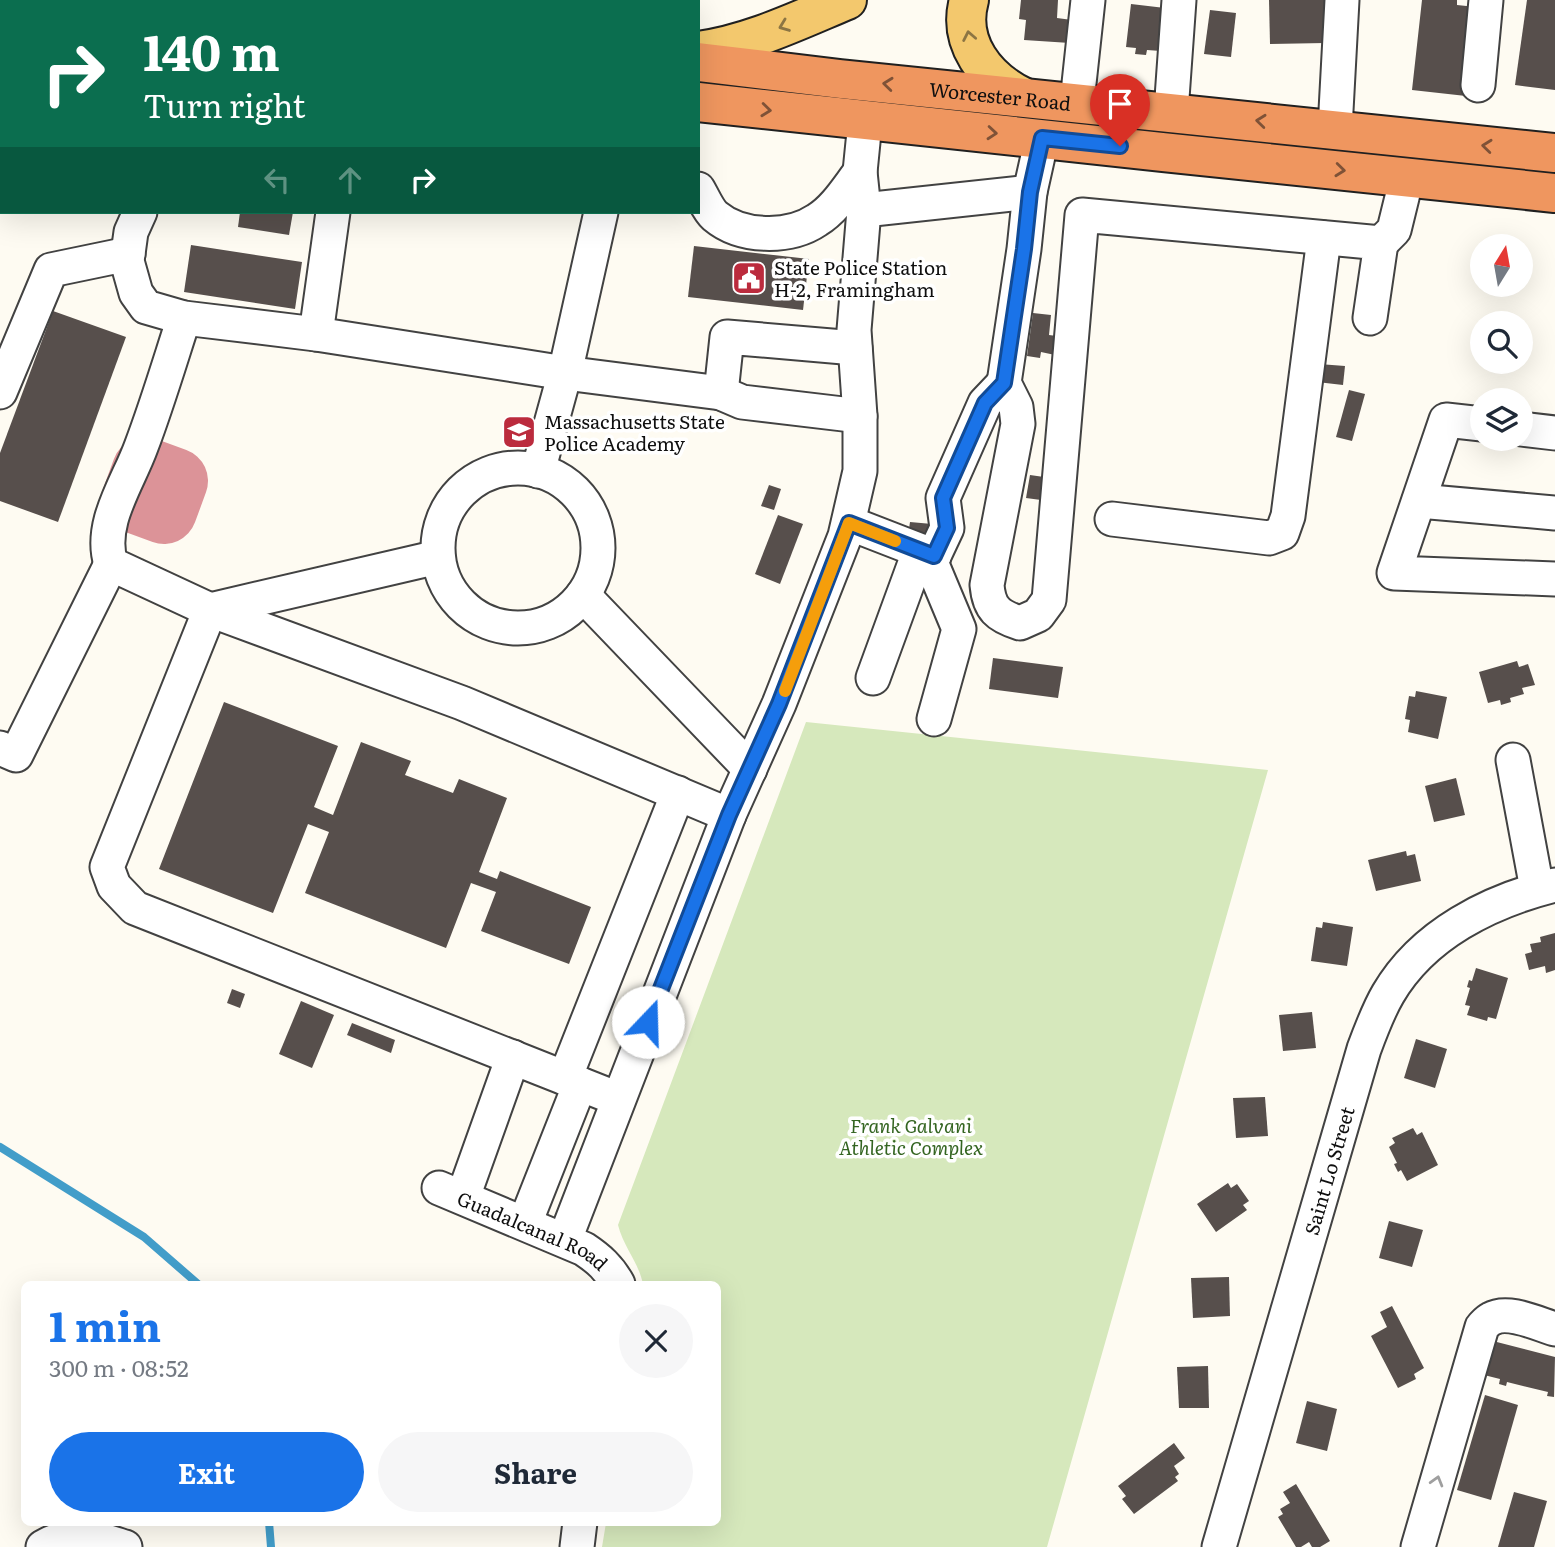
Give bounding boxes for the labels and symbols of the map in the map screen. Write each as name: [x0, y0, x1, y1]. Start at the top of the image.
one-way arrow: [778, 17, 790, 31]
one-way arrow: [962, 30, 977, 42]
street label: Worcester Road: [928, 74, 1073, 117]
pin: [1090, 74, 1150, 146]
one-way arrow: [883, 76, 894, 91]
one-way arrow: [760, 102, 772, 117]
one-way arrow: [1255, 114, 1267, 129]
one-way arrow: [987, 125, 998, 140]
one-way arrow: [1481, 138, 1493, 153]
one-way arrow: [1335, 162, 1346, 177]
north arrow: [1470, 234, 1533, 298]
place label: State Police Station H-2, Framingham: [774, 253, 947, 303]
public building icon: State Police Station H-2, Framingham: [730, 259, 768, 297]
place label: Massachusetts State Police Academy: [544, 407, 725, 457]
school or university icon: Massachusetts State Police Academy: [500, 413, 538, 451]
position arrow: [611, 985, 685, 1059]
street label: Saint Lo Street: [1297, 1103, 1361, 1238]
park label: Frank Galvani Athletic Complex: [839, 1111, 983, 1161]
street label: Guadalcanal Road: [453, 1183, 615, 1277]
one-way arrow: [1429, 1476, 1444, 1488]

